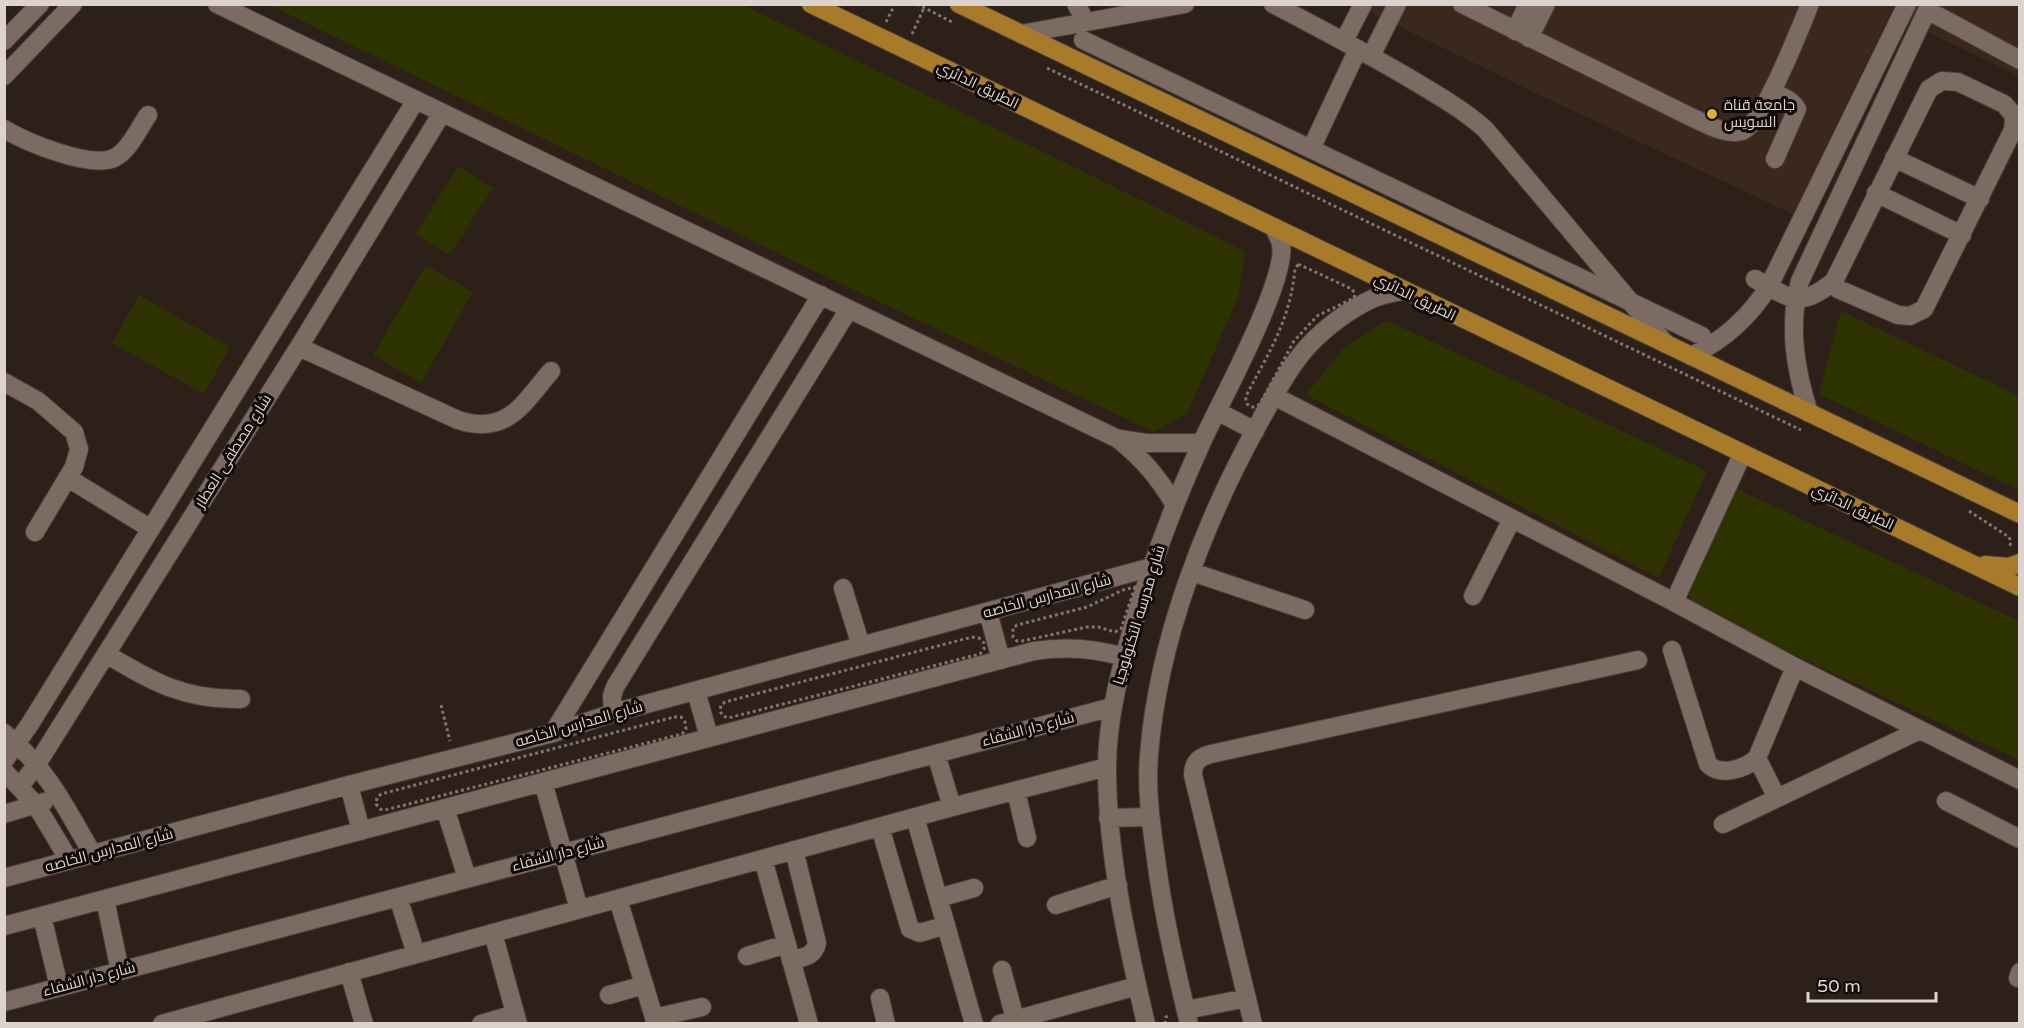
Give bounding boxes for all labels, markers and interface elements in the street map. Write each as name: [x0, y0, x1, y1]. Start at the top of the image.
street label: الطريق الدائري: [933, 57, 1022, 115]
place label: جامعة قناة السويس: [1724, 96, 1795, 132]
marker: جامعة قناة السويس: [1705, 107, 1719, 121]
street label: الطريق الدائري: [1370, 269, 1459, 327]
street label: شارع مصطفى العطار: [190, 391, 277, 513]
street label: الطريق الدائري: [1808, 480, 1897, 537]
street label: شارع مدرسه التكنولوجيا: [1109, 543, 1171, 688]
street label: شارع المدارس الخاصه: [981, 570, 1114, 624]
street label: شارع المدارس الخاصه: [513, 697, 645, 753]
street label: شارع دار الشفاء: [980, 708, 1077, 752]
street label: شارع المدارس الخاصه: [43, 824, 176, 878]
street label: شارع دار الشفاء: [510, 833, 607, 877]
street label: شارع دار الشفاء: [41, 958, 138, 1002]
scale bar: [1808, 965, 1936, 1003]
text: 50 m: [1817, 975, 1861, 997]

